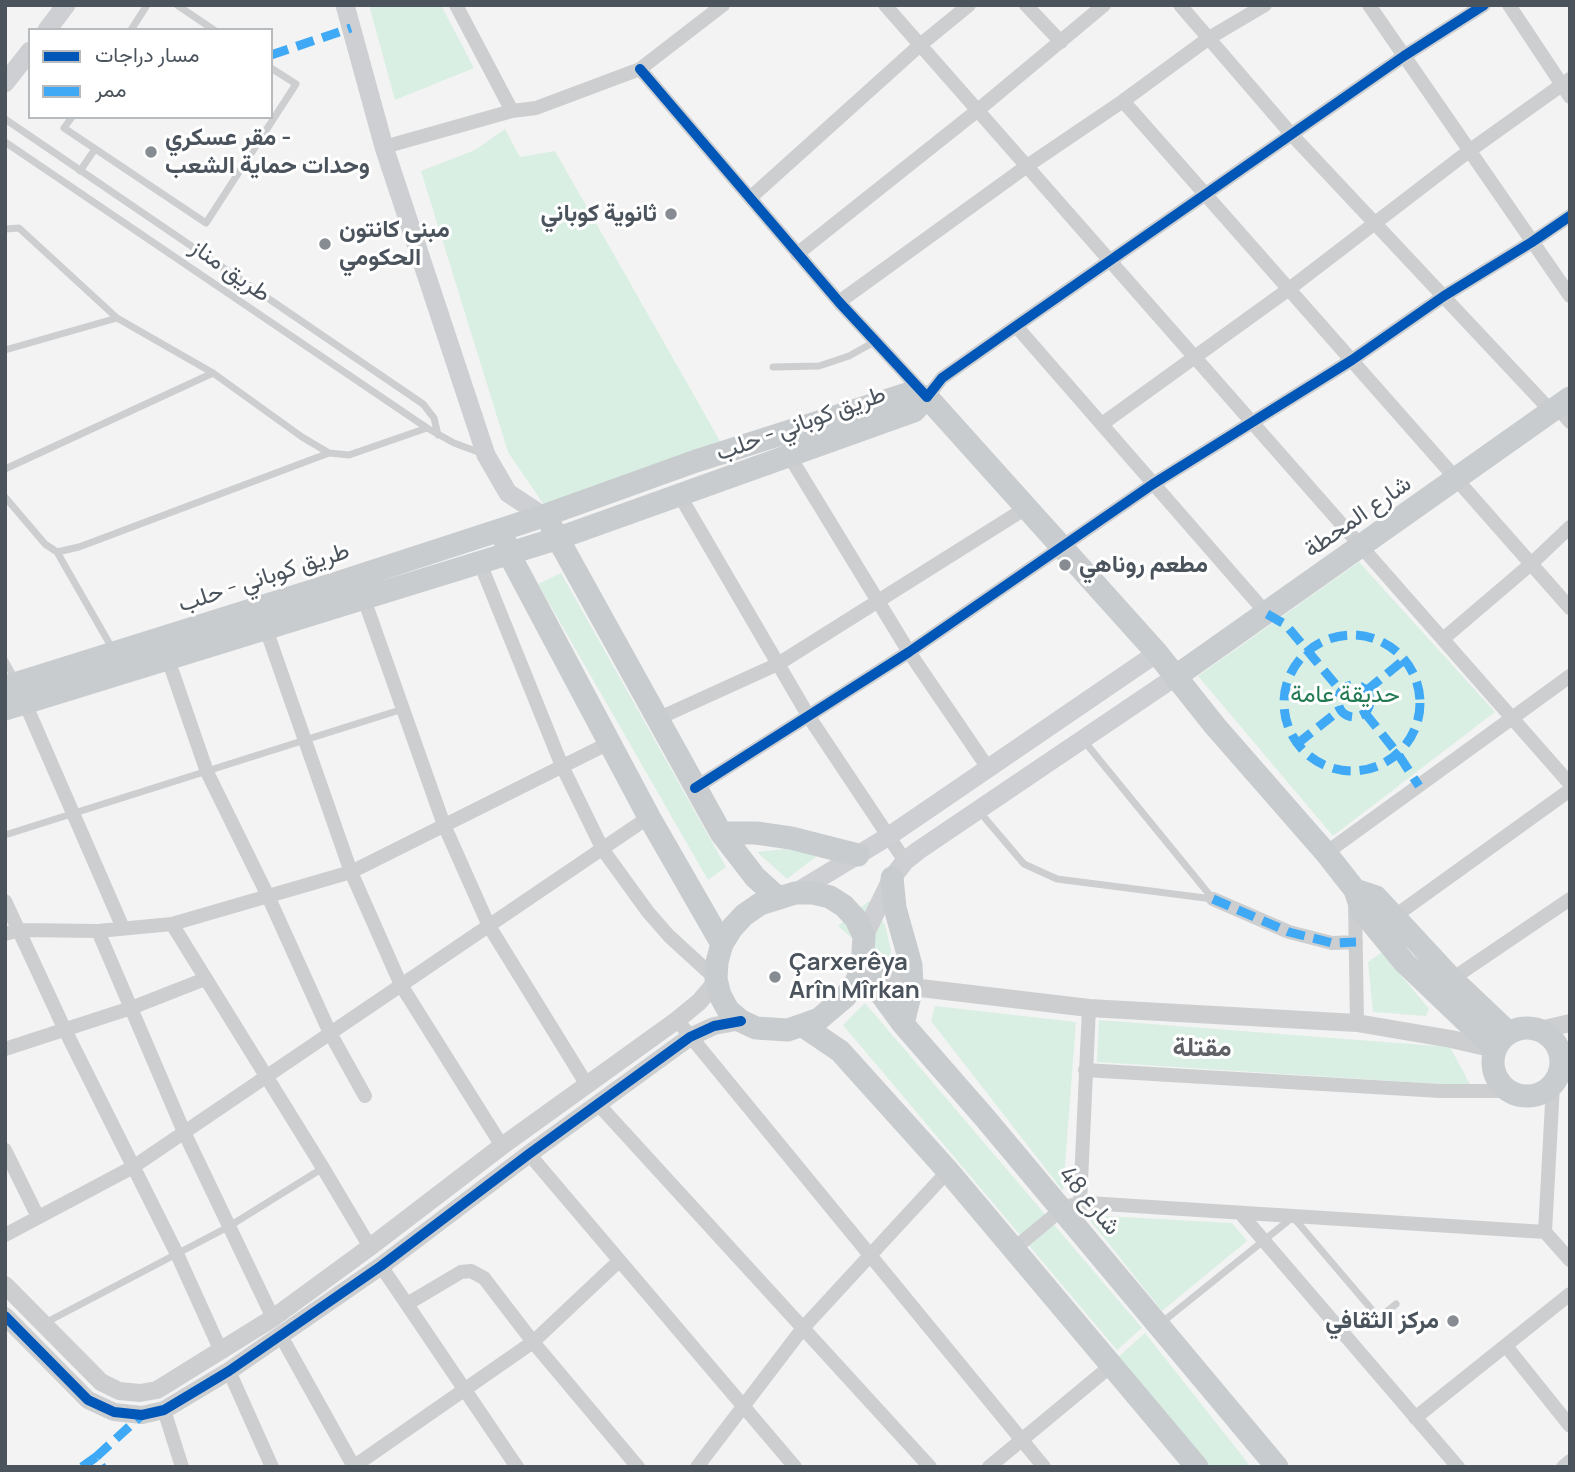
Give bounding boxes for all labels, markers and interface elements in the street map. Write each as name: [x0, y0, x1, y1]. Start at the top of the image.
legend: [28, 28, 273, 119]
text: مسار دراجات: [95, 40, 199, 68]
text: ممر: [95, 75, 126, 103]
place label: مقر عسكري - وحدات حماية الشعب: [165, 124, 370, 180]
marker: مقر عسكري - وحدات حماية الشعب: [143, 144, 159, 160]
place label: ثانوية كوباني: [541, 200, 657, 228]
marker: ثانوية كوباني: [663, 206, 679, 222]
place label: مبنى كانتون الحكومي: [339, 216, 450, 272]
street label: طريق مناز: [184, 233, 276, 309]
marker: مبنى كانتون الحكومي: [317, 236, 333, 252]
street label: طريق كوباني - حلب: [712, 380, 890, 468]
street label: شارع المحطة: [1299, 470, 1417, 564]
street label: طريق كوباني - حلب: [175, 537, 353, 619]
place label: مطعم روناهي: [1079, 551, 1208, 579]
marker: مطعم روناهي: [1057, 557, 1073, 573]
park label: حديقة عامة: [1290, 681, 1400, 709]
place label: Çarxerêya Arîn Mîrkan: [789, 949, 920, 1005]
marker: Çarxerêya Arîn Mîrkan: [767, 969, 783, 985]
district label: مقتلة: [1172, 1033, 1232, 1065]
street label: 48 شارع: [1052, 1161, 1126, 1241]
place label: مركز الثقافي: [1325, 1307, 1439, 1335]
marker: مركز الثقافي: [1445, 1313, 1461, 1329]

